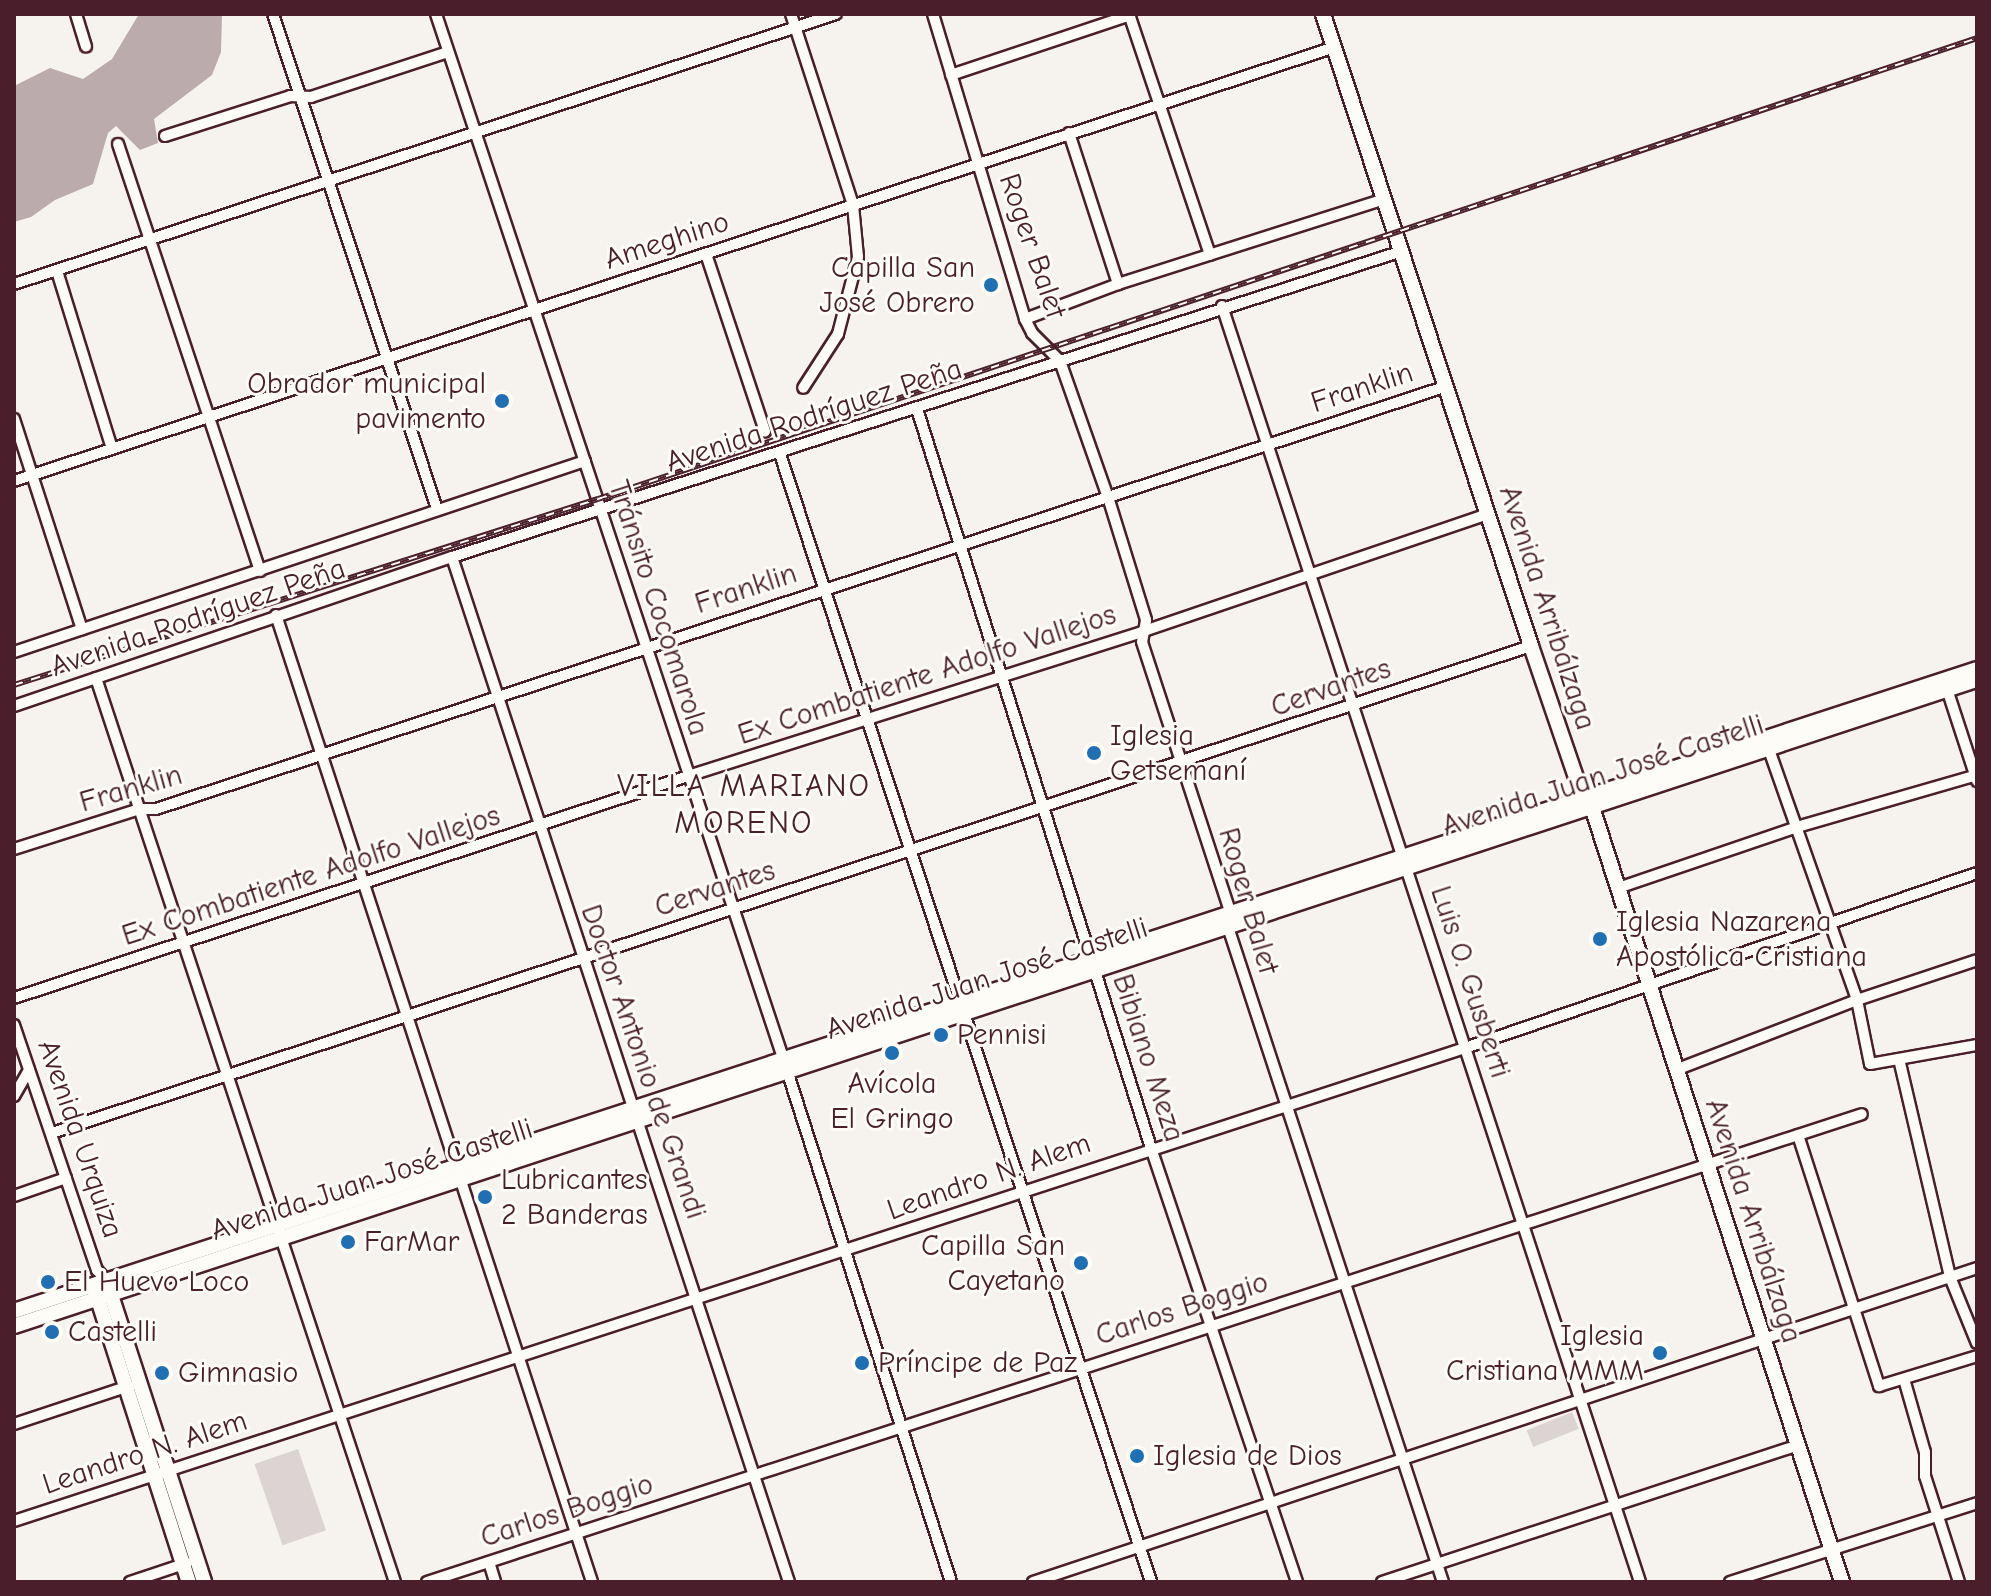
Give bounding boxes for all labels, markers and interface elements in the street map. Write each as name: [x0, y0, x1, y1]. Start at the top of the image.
street label: Roger Balet: [990, 169, 1074, 323]
street label: Ameghino: [600, 204, 734, 278]
place label: Capilla San José Obrero: [819, 250, 975, 320]
marker: Capilla San José Obrero: [982, 276, 1000, 294]
street label: Avenida Rodríguez Peña: [661, 351, 967, 481]
street label: Franklin: [1306, 355, 1418, 421]
place label: Obrador municipal pavimento: [247, 366, 486, 436]
marker: Obrador municipal pavimento: [493, 392, 511, 410]
street label: Tránsito Cocomarola: [600, 476, 716, 740]
street label: Avenida Arribálzaga: [1491, 481, 1603, 735]
street label: Avenida Rodríguez Peña: [46, 551, 350, 685]
street label: Franklin: [690, 556, 802, 622]
street label: Ex Combatiente Adolfo Vallejos: [733, 597, 1121, 753]
street label: Cervantes: [1266, 651, 1396, 725]
street label: Avenida Juan José Castelli: [1438, 707, 1768, 845]
place label: Iglesia Getsemaní: [1110, 718, 1246, 788]
marker: Iglesia Getsemaní: [1085, 744, 1103, 762]
street label: Franklin: [75, 757, 187, 821]
district label: VILLA MARIANO MORENO: [617, 768, 871, 843]
street label: Ex Combatiente Adolfo Vallejos: [117, 798, 505, 954]
street label: Roger Balet: [1210, 824, 1286, 978]
street label: Cervantes: [650, 853, 780, 925]
street label: Luis O. Gusberti: [1422, 881, 1518, 1083]
street label: Doctor Antonio de Grandi: [572, 900, 714, 1224]
place label: Iglesia Nazarena Apostólica Cristiana: [1616, 904, 1867, 974]
street label: Avenida Juan José Castelli: [822, 910, 1152, 1048]
marker: Iglesia Nazarena Apostólica Cristiana: [1591, 930, 1609, 948]
street label: Bibiano Meza: [1104, 970, 1192, 1146]
place label: Pennisi: [957, 1017, 1047, 1053]
marker: Pennisi: [932, 1026, 950, 1044]
street label: Avenida Urquiza: [29, 1035, 131, 1243]
marker: Avícola El Gringo: [883, 1044, 901, 1062]
place label: Avícola El Gringo: [830, 1066, 954, 1136]
street label: Avenida Arribálzaga: [1697, 1094, 1809, 1348]
street label: Avenida Juan José Castelli: [207, 1111, 537, 1249]
street label: Leandro N. Alem: [882, 1125, 1096, 1229]
place label: Lubricantes 2 Banderas: [501, 1162, 648, 1232]
marker: Lubricantes 2 Banderas: [476, 1188, 494, 1206]
place label: FarMar: [364, 1224, 460, 1260]
place label: Capilla San Cayetano: [921, 1228, 1065, 1298]
marker: FarMar: [339, 1233, 357, 1251]
marker: Capilla San Cayetano: [1072, 1254, 1090, 1272]
place label: El Huevo Loco: [64, 1264, 249, 1300]
street label: Carlos Boggio: [1091, 1264, 1273, 1354]
marker: El Huevo Loco: [39, 1273, 57, 1291]
place label: Castelli: [68, 1314, 157, 1350]
place label: Iglesia Cristiana MMM: [1446, 1318, 1644, 1388]
marker: Castelli: [43, 1323, 61, 1341]
marker: Iglesia Cristiana MMM: [1651, 1344, 1669, 1362]
place label: Príncipe de Paz: [878, 1345, 1077, 1381]
marker: Príncipe de Paz: [853, 1354, 871, 1372]
place label: Gimnasio: [178, 1355, 298, 1391]
marker: Gimnasio: [153, 1364, 171, 1382]
street label: Leandro N. Alem: [38, 1403, 252, 1503]
place label: Iglesia de Dios: [1153, 1438, 1342, 1474]
marker: Iglesia de Dios: [1128, 1447, 1146, 1465]
street label: Carlos Boggio: [476, 1466, 658, 1556]

